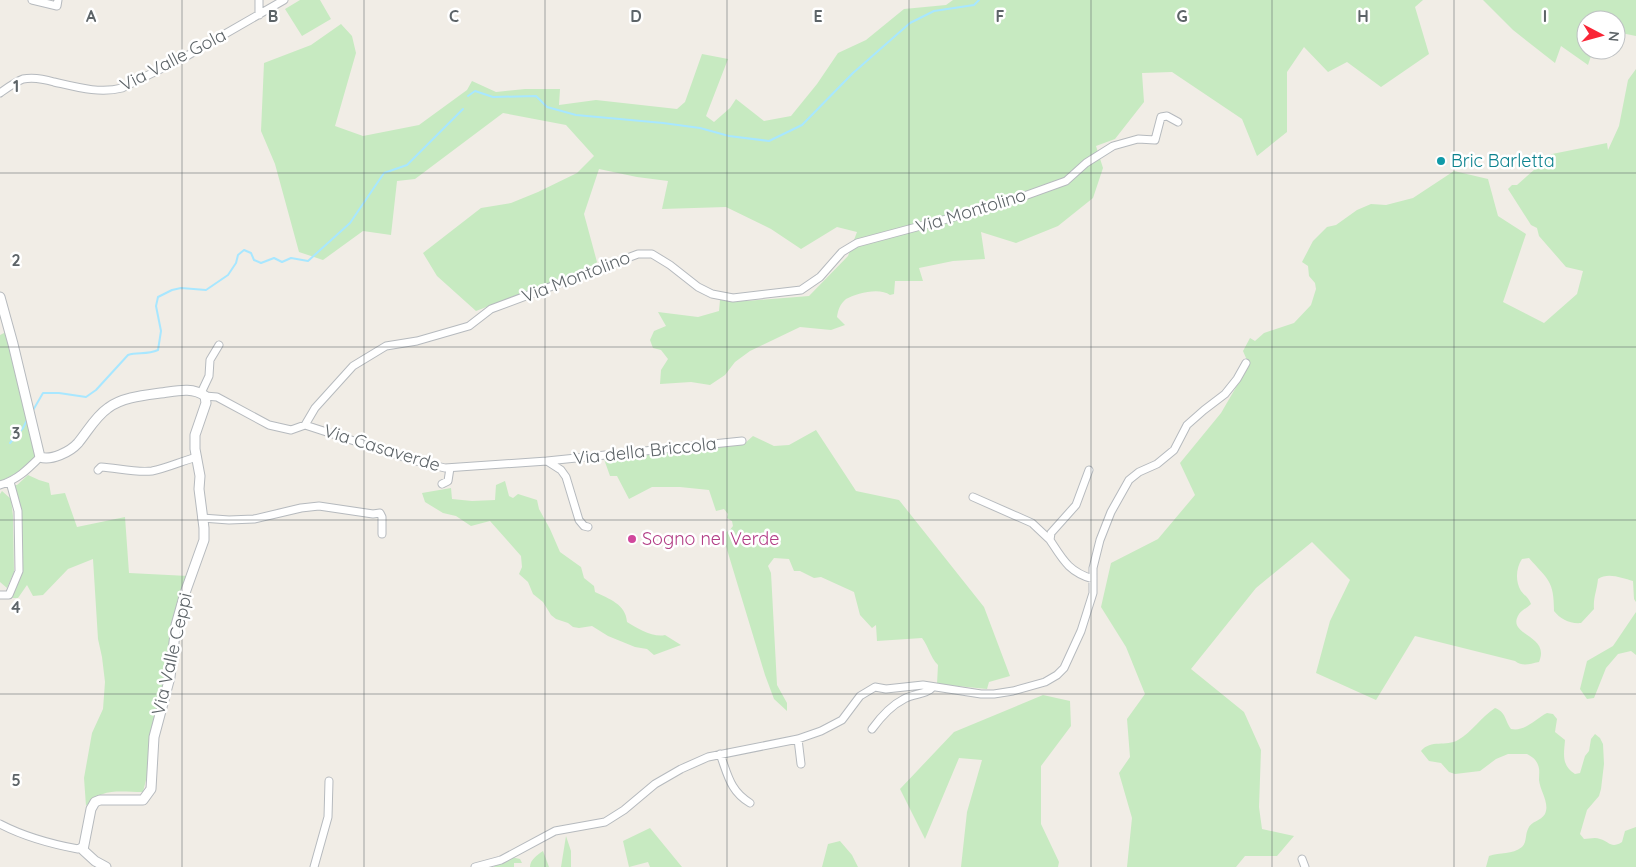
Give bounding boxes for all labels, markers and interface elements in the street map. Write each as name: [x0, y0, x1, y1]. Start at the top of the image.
text: A: [86, 6, 97, 26]
text: B: [268, 6, 278, 26]
text: C: [449, 6, 459, 26]
text: D: [630, 6, 642, 26]
text: E: [813, 6, 823, 26]
text: F: [996, 6, 1005, 26]
text: G: [1176, 6, 1188, 26]
text: H: [1357, 6, 1369, 26]
text: I: [1543, 6, 1547, 26]
north arrow: [1576, 10, 1626, 60]
street label: Via Valle Gola: [116, 23, 230, 96]
text: N: [1604, 30, 1623, 42]
text: 1: [13, 76, 19, 96]
place label: Bric Barletta: [1451, 149, 1555, 172]
marker: Bric Barletta: [1435, 155, 1447, 167]
street label: Via Montolino: [913, 183, 1029, 238]
street label: Via Montolino: [519, 245, 633, 308]
text: 2: [11, 250, 21, 270]
street label: Via Casaverde: [321, 419, 443, 476]
text: 3: [12, 423, 20, 443]
street label: Via della Briccola: [572, 432, 718, 469]
place label: Sogno nel Verde: [642, 527, 779, 550]
marker: Sogno nel Verde: [626, 533, 638, 545]
street label: Via Valle Ceppi: [146, 590, 197, 717]
text: 4: [11, 597, 21, 617]
text: 5: [11, 770, 21, 790]

